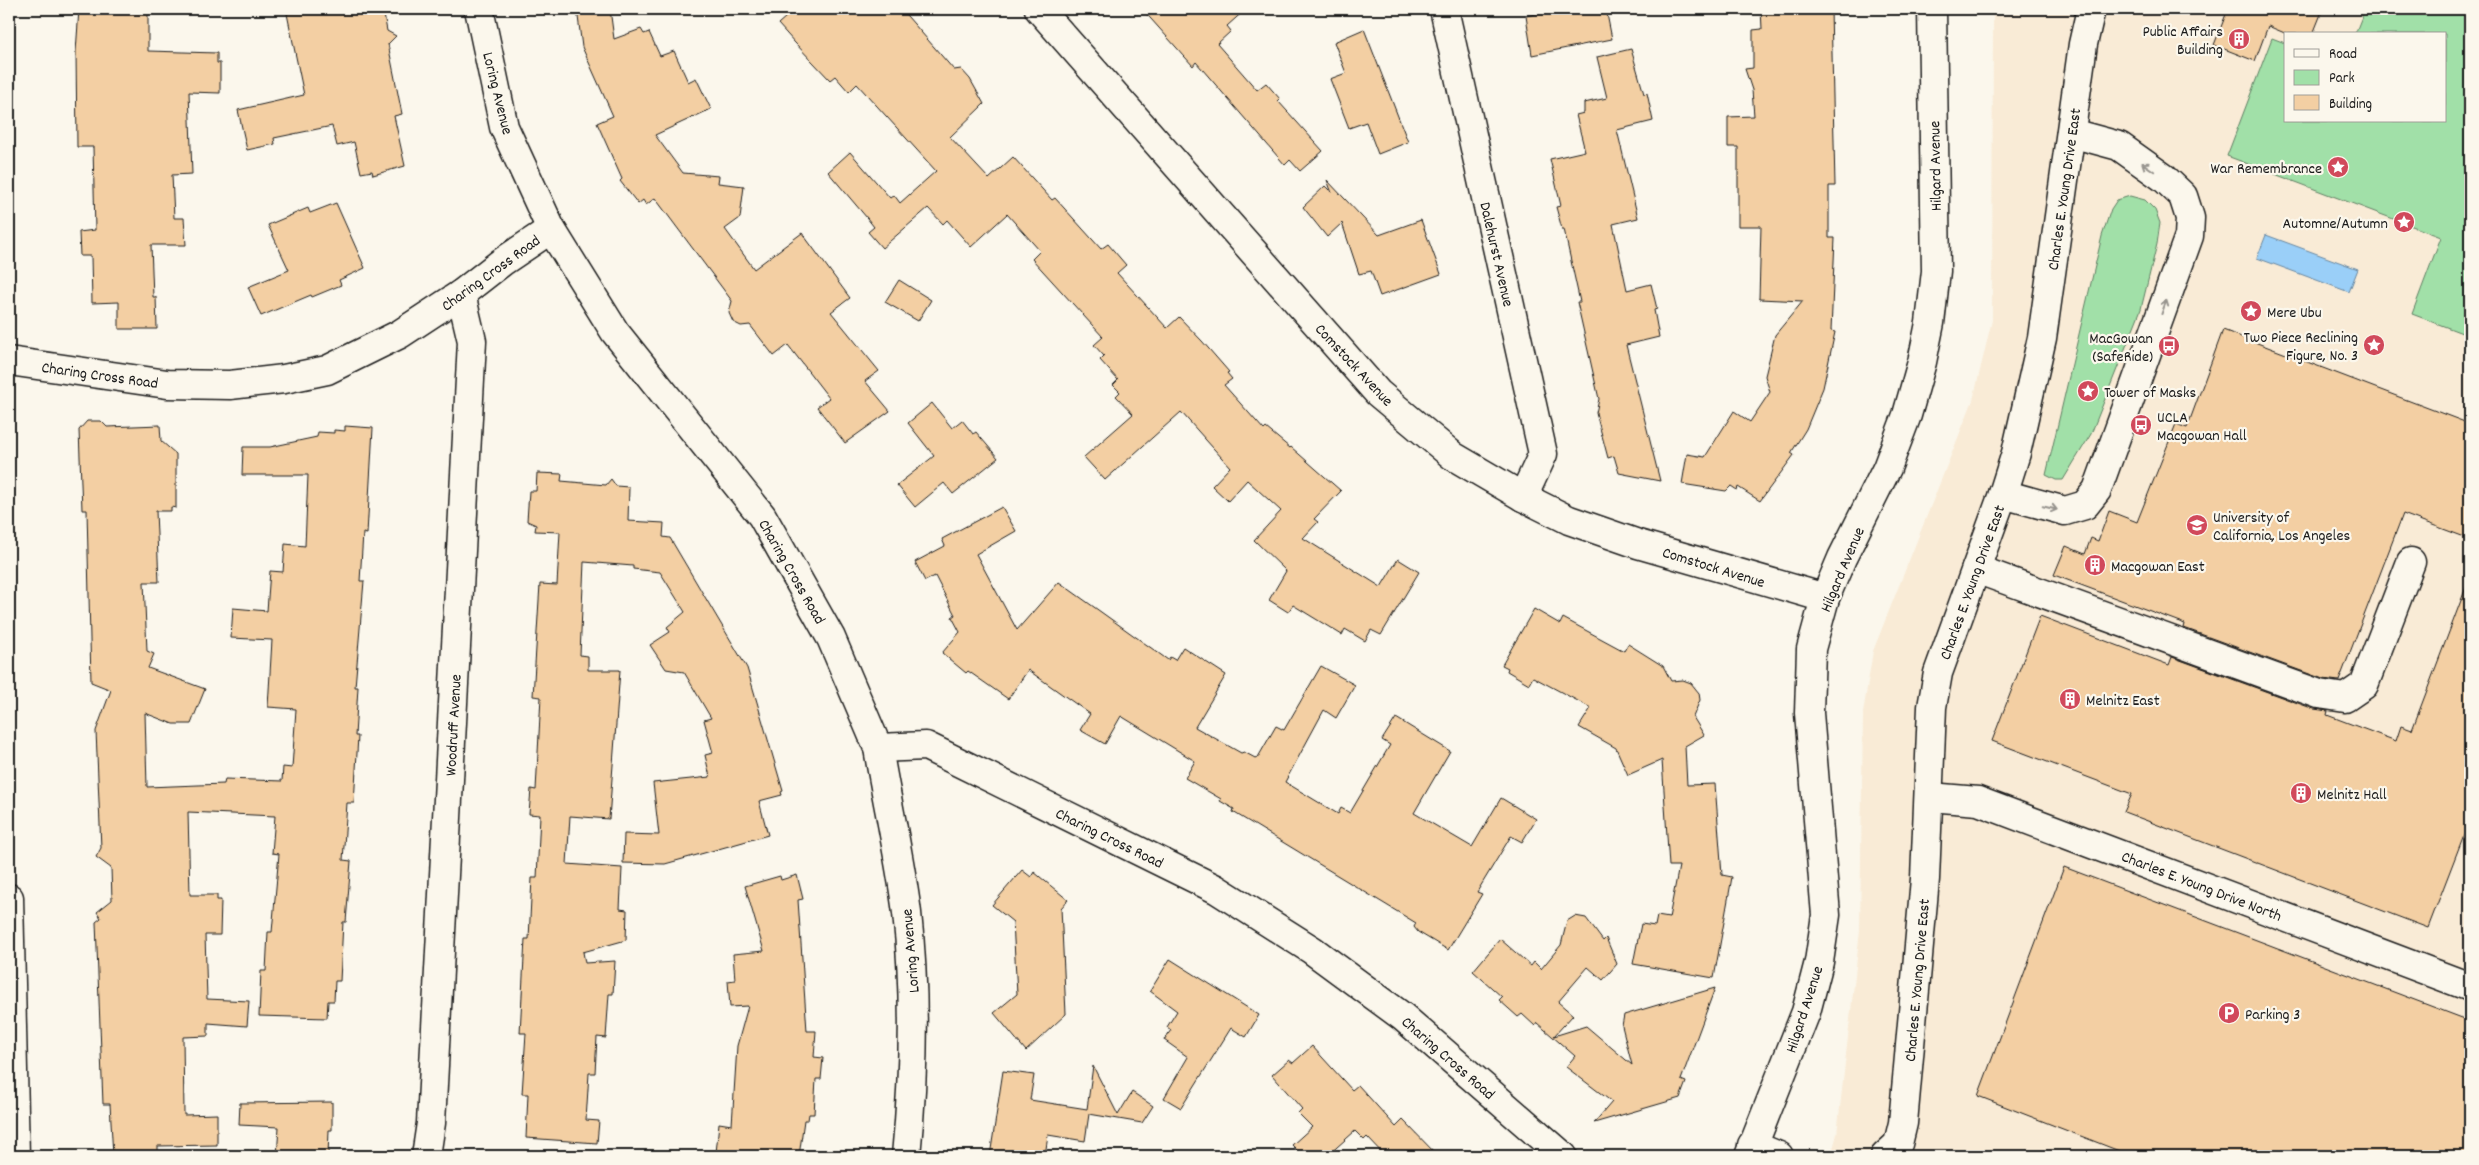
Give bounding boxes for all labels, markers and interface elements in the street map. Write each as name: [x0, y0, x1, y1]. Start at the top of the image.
place label: Public Affairs Building: [2142, 21, 2223, 62]
building icon: Public Affairs Building: [2227, 27, 2251, 51]
legend: [2284, 32, 2446, 122]
text: Road: [2329, 44, 2357, 66]
street label: Loring Avenue: [475, 50, 518, 137]
text: Park: [2329, 68, 2355, 90]
text: Building: [2329, 94, 2372, 116]
street label: Charles E. Young Drive East: [2043, 107, 2088, 272]
street label: Hilgard Avenue: [1924, 121, 1949, 211]
place icon: War Remembrance: [2326, 155, 2350, 179]
place label: War Remembrance: [2211, 158, 2322, 181]
one-way arrow: [2141, 162, 2155, 172]
street label: Dalehurst Avenue: [1472, 200, 1519, 309]
place icon: Automne/Autumn: [2392, 210, 2416, 234]
place label: Automne/Autumn: [2283, 213, 2388, 236]
street label: Charing Cross Road: [437, 230, 546, 318]
place icon: Mere Ubu: [2239, 299, 2263, 323]
one-way arrow: [2160, 300, 2169, 316]
place label: Mere Ubu: [2267, 302, 2322, 325]
street label: Comstock Avenue: [1309, 319, 1398, 412]
place label: Two Piece Reclining Figure, No. 3: [2243, 327, 2358, 368]
place label: MacGowan (SafeRide): [2089, 328, 2153, 369]
place icon: Two Piece Reclining Figure, No. 3: [2362, 333, 2386, 357]
bus stop icon: MacGowan (SafeRide): [2157, 334, 2181, 358]
street label: Charing Cross Road: [40, 357, 160, 396]
place icon: Tower of Masks: [2076, 379, 2100, 403]
place label: Tower of Masks: [2104, 382, 2197, 405]
place label: UCLA Macgowan Hall: [2157, 407, 2247, 448]
bus stop icon: UCLA Macgowan Hall: [2129, 413, 2153, 437]
street label: Charles E. Young Drive East: [1935, 502, 2012, 664]
one-way arrow: [2042, 504, 2058, 513]
place label: University of California, Los Angeles: [2213, 507, 2350, 548]
school or university icon: University of California, Los Angeles: [2185, 513, 2209, 537]
street label: Charing Cross Road: [751, 516, 830, 629]
street label: Hilgard Avenue: [1815, 524, 1872, 616]
street label: Comstock Avenue: [1659, 542, 1767, 595]
building icon: Macgowan East: [2083, 553, 2107, 577]
place label: Macgowan East: [2111, 556, 2205, 579]
street label: Woodruff Avenue: [440, 674, 469, 777]
building icon: Melnitz East: [2058, 687, 2082, 711]
place label: Melnitz East: [2086, 690, 2160, 713]
building icon: Melnitz Hall: [2289, 781, 2313, 805]
place label: Melnitz Hall: [2317, 784, 2387, 807]
street label: Charing Cross Road: [1051, 803, 1167, 875]
street label: Charles E. Young Drive North: [2118, 846, 2285, 929]
street label: Charles E. Young Drive East: [1900, 898, 1937, 1063]
street label: Loring Avenue: [896, 908, 927, 994]
street label: Hilgard Avenue: [1780, 963, 1830, 1056]
parking icon: Parking 3: [2217, 1001, 2241, 1025]
place label: Parking 3: [2245, 1004, 2300, 1027]
street label: Charing Cross Road: [1395, 1012, 1499, 1106]

